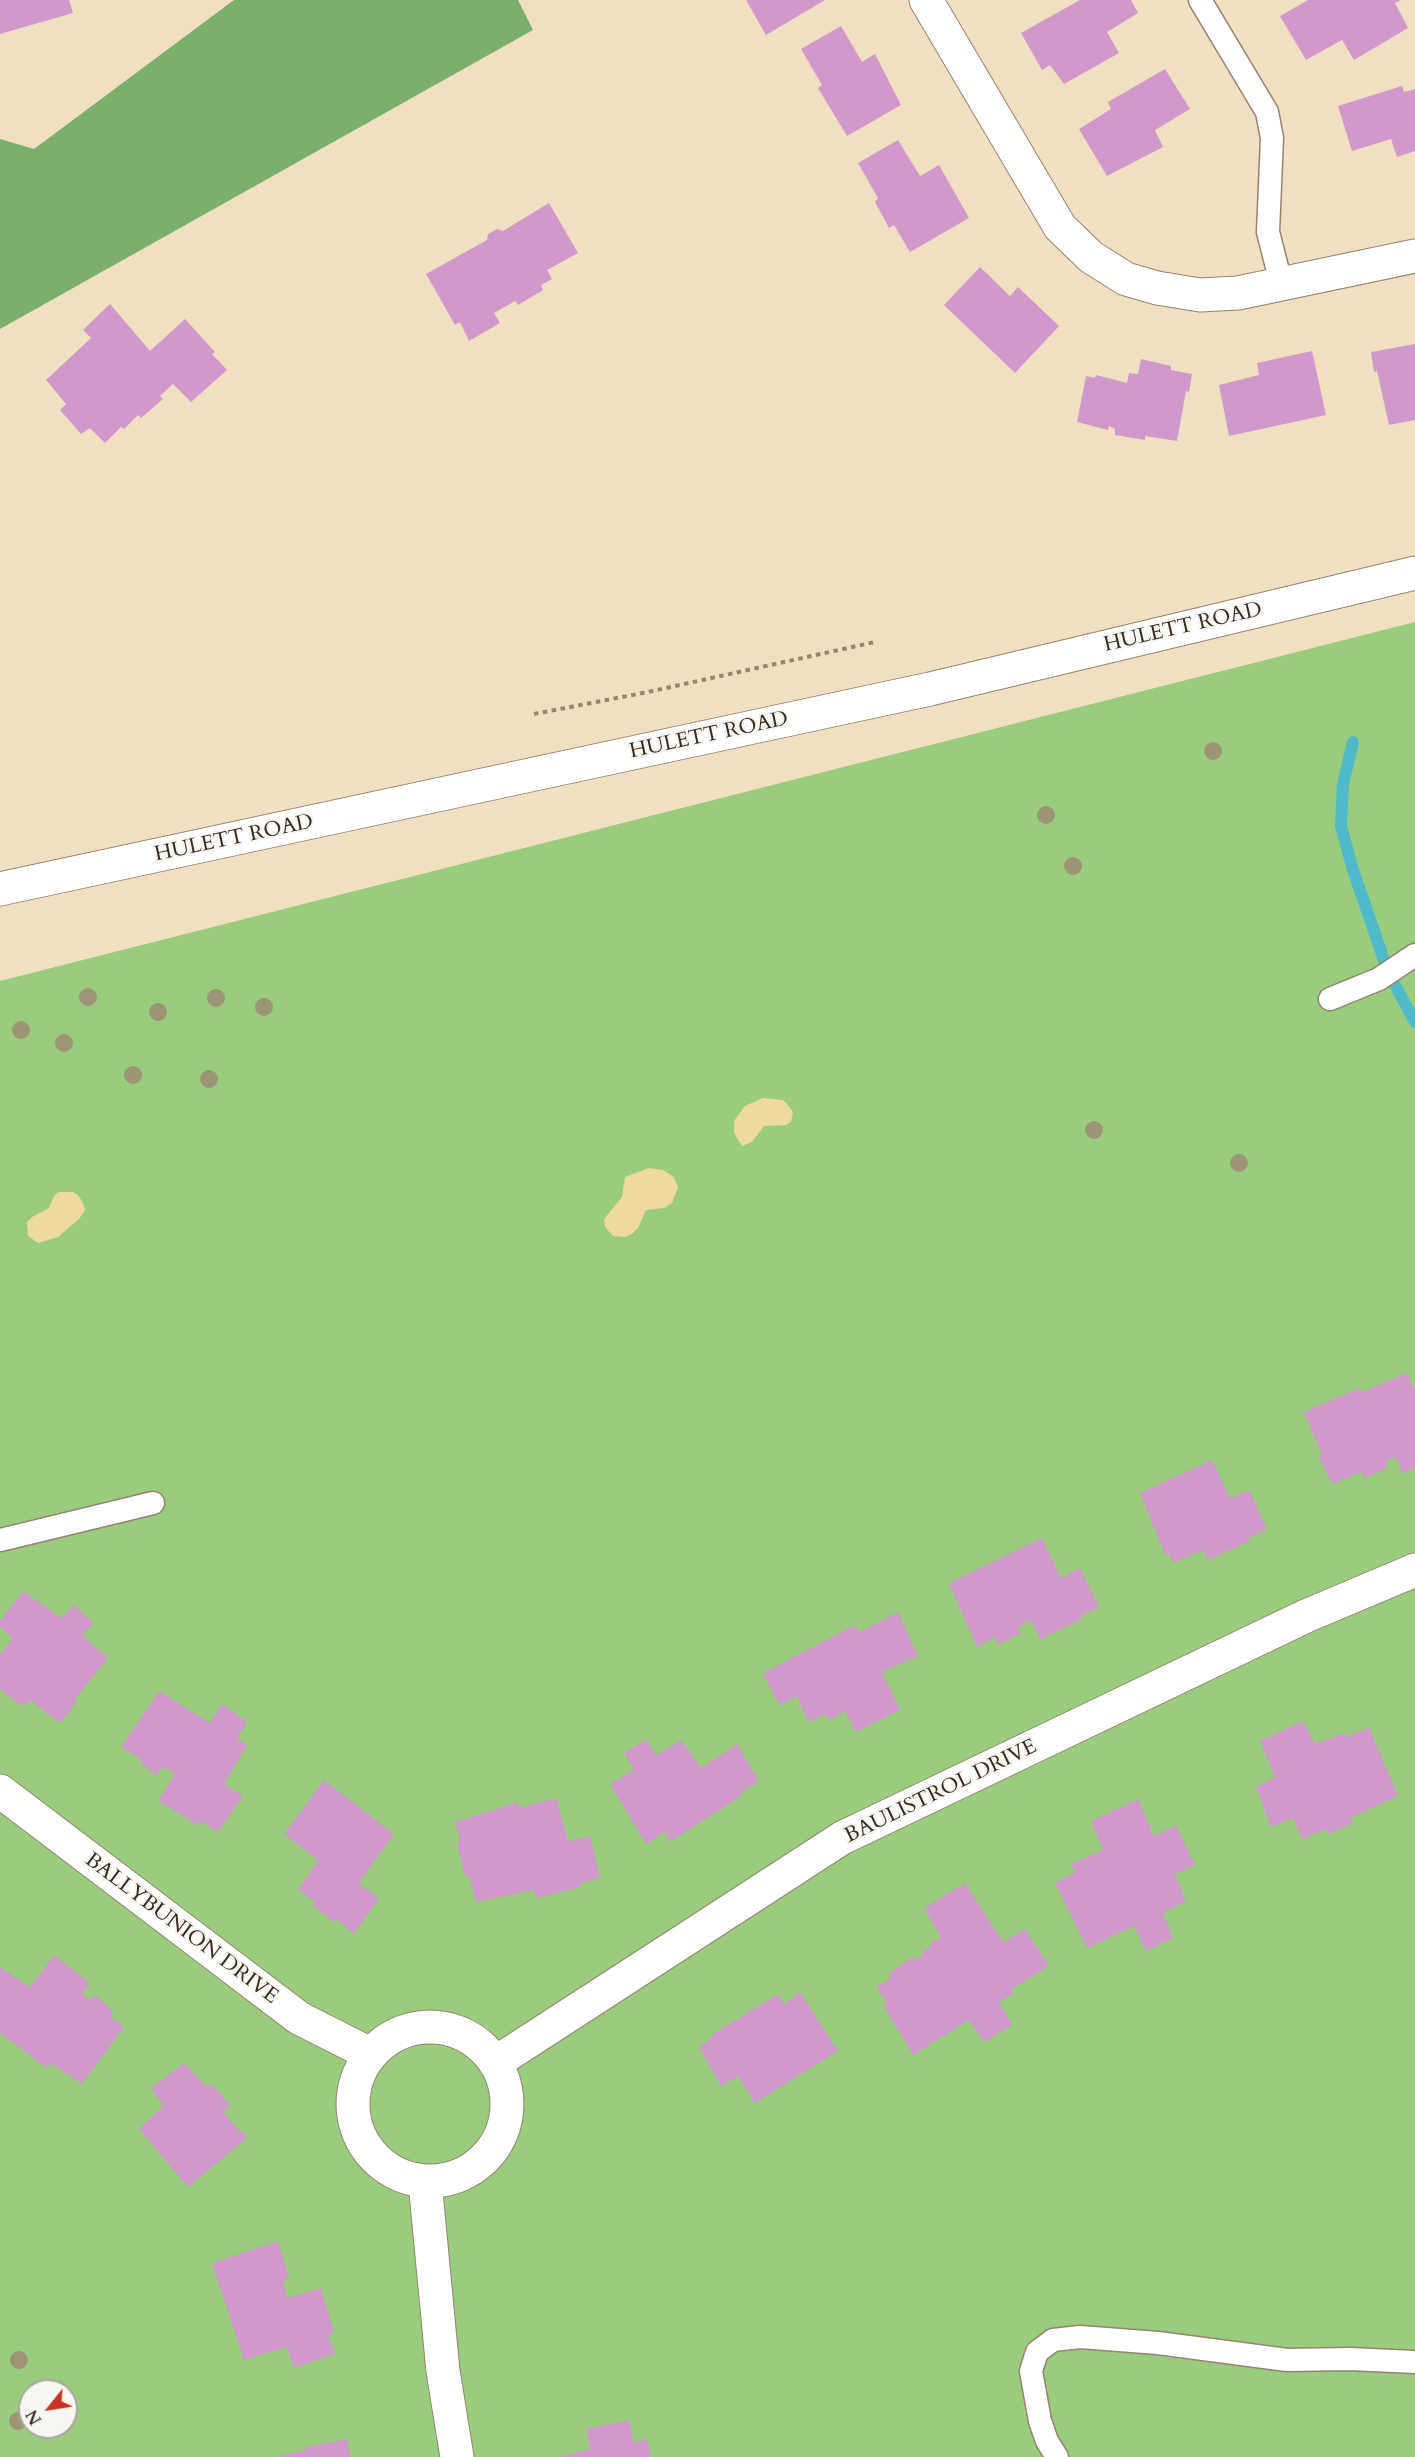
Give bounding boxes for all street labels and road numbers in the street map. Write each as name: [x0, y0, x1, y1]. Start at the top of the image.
street label: HULETT ROAD: [1101, 598, 1265, 658]
street label: HULETT ROAD: [627, 707, 791, 765]
street label: HULETT ROAD: [152, 810, 316, 868]
street label: BAULISTROL DRIVE: [841, 1735, 1041, 1849]
street label: BALLYBUNION DRIVE: [79, 1848, 283, 2010]

